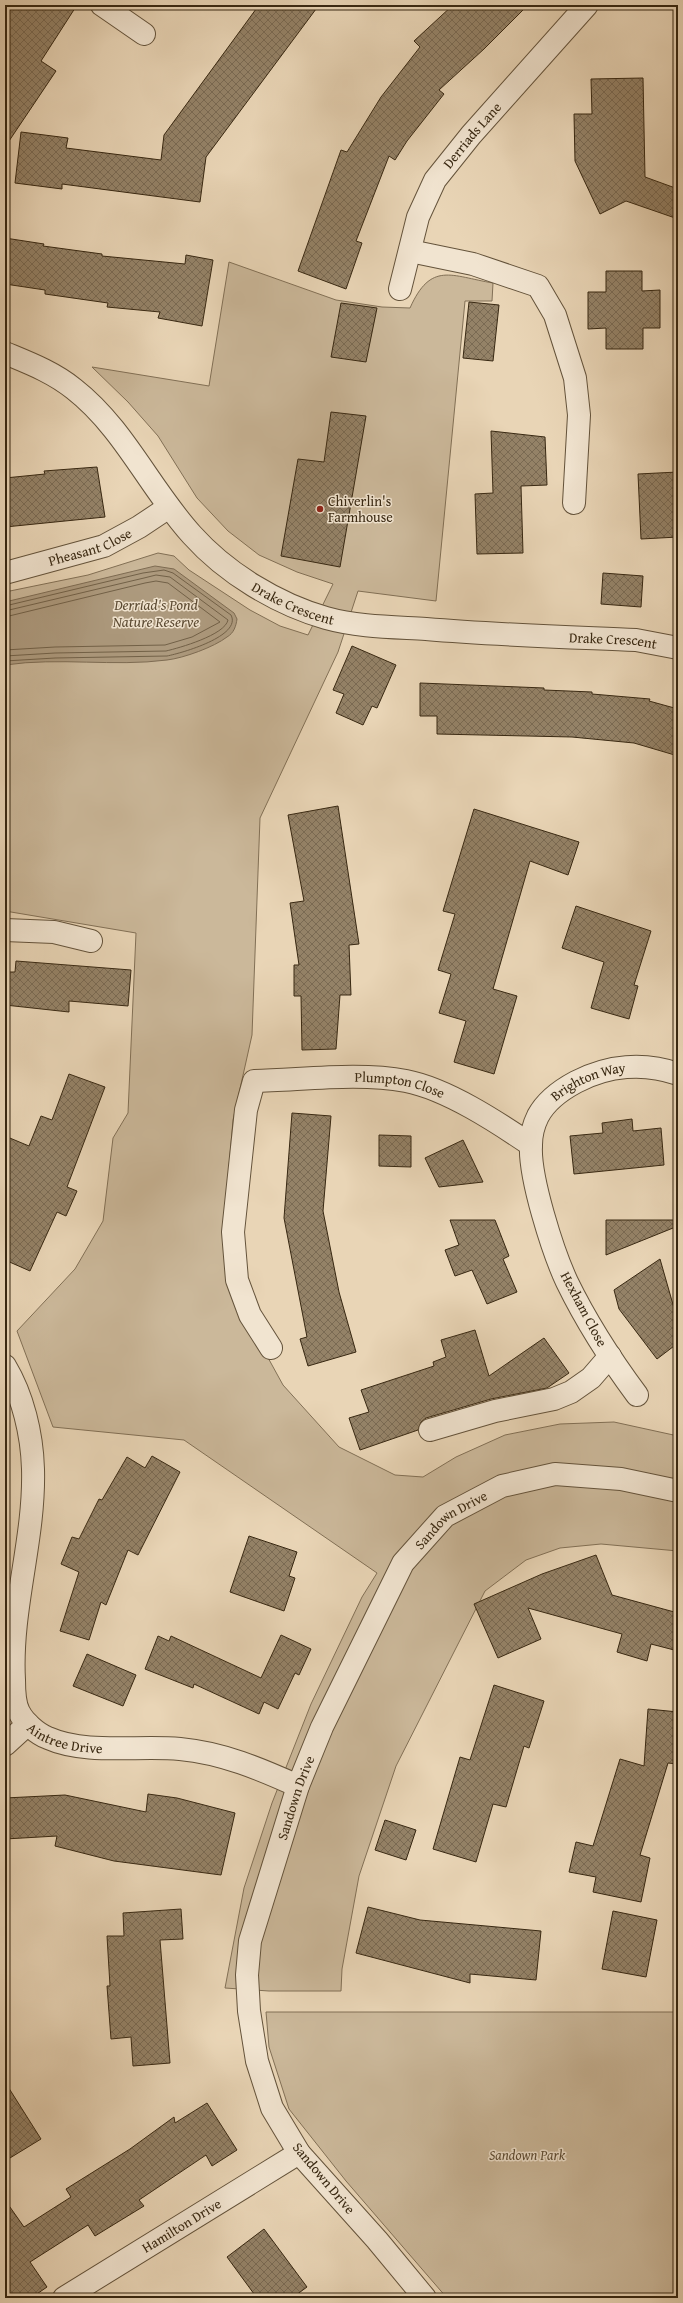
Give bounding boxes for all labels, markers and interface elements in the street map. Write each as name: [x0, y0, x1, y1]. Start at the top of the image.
street label: Derriads Lane: [438, 97, 506, 173]
place label: Chiverlin's Farmhouse: [328, 491, 393, 527]
marker: Chiverlin's Farmhouse: [315, 504, 325, 514]
street label: Pheasant Close: [46, 523, 136, 571]
street label: Drake Crescent: [248, 577, 336, 630]
water label: Derriad's Pond Nature Reserve: [113, 594, 199, 632]
street label: Drake Crescent: [568, 627, 659, 654]
street label: Brighton Way: [546, 1057, 627, 1106]
street label: Plumpton Close: [354, 1067, 448, 1103]
street label: Hexham Close: [556, 1268, 612, 1351]
street label: Sandown Drive: [410, 1485, 491, 1554]
street label: Aintree Drive: [23, 1718, 103, 1758]
street label: Sandown Drive: [272, 1752, 319, 1843]
street label: Sandown Drive: [288, 2138, 360, 2218]
park label: Sandown Park: [489, 2145, 566, 2165]
street label: Hamilton Drive: [138, 2193, 225, 2258]

